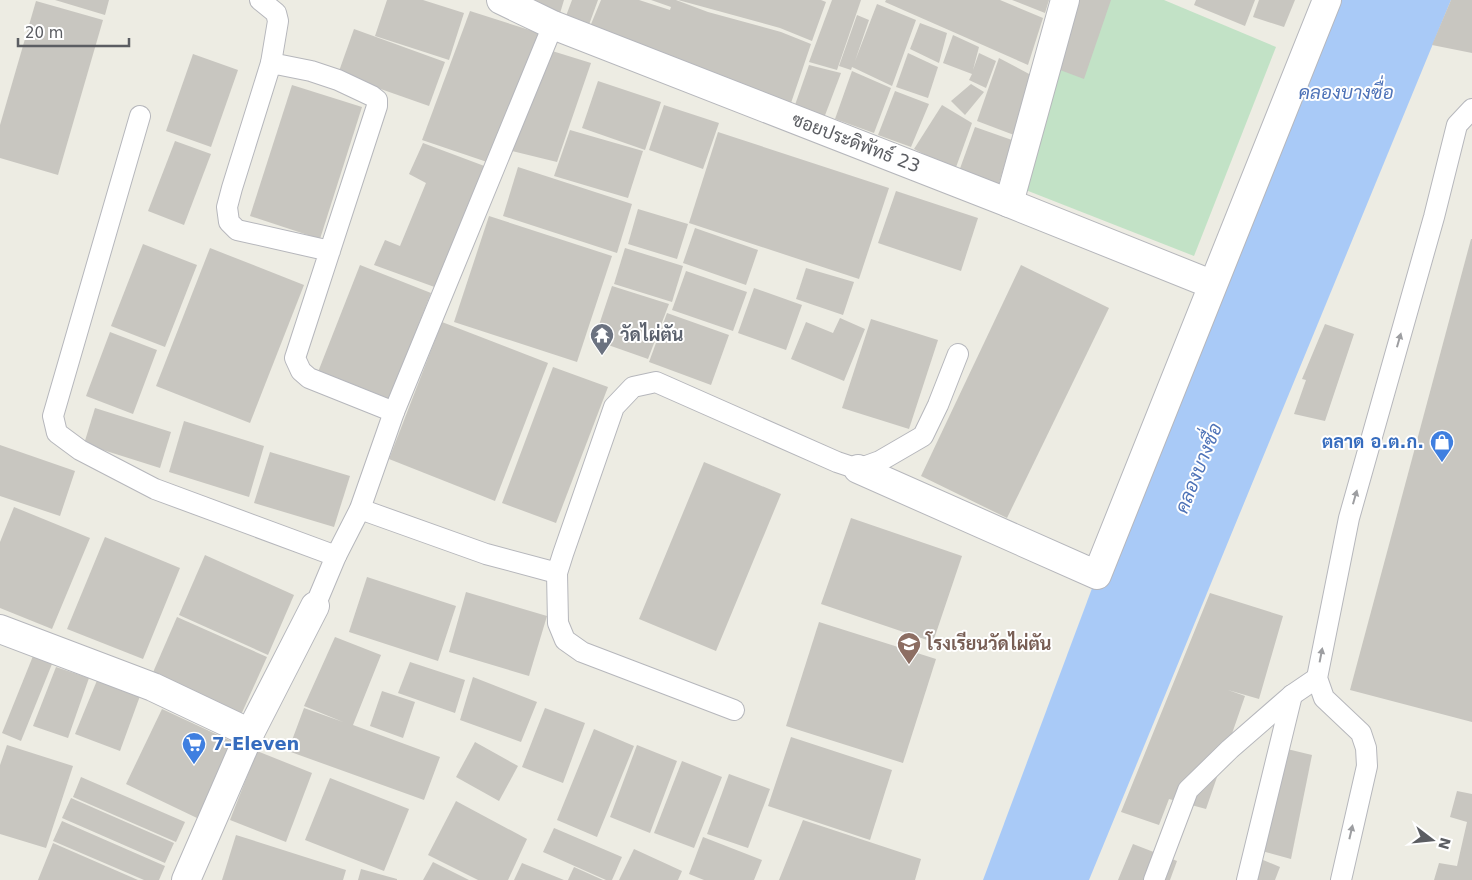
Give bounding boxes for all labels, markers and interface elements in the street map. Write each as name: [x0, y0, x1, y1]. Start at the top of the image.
scale bar: [18, 15, 129, 47]
text: 20 m: [25, 24, 63, 42]
water label: คลองบางซื่อ: [1298, 75, 1394, 103]
street label: ซอยประดิพัทธ์ 23: [789, 107, 924, 177]
temple icon: วัดไผ่ตัน: [589, 322, 615, 356]
place label: วัดไผ่ตัน: [620, 322, 683, 345]
one-way arrow: [1396, 333, 1404, 348]
water label: คลองบางซื่อ: [1164, 417, 1226, 516]
shop icon: ตลาด อ.ต.ก.: [1429, 429, 1455, 463]
place label: ตลาด อ.ต.ก.: [1322, 431, 1424, 452]
one-way arrow: [1351, 489, 1359, 504]
school or university icon: โรงเรียนวัดไผ่ตัน: [896, 631, 922, 665]
place label: โรงเรียนวัดไผ่ตัน: [925, 631, 1052, 654]
one-way arrow: [1317, 648, 1325, 663]
supermarket icon: 7-Eleven: [181, 731, 207, 765]
place label: 7-Eleven: [212, 733, 299, 754]
north arrow: [1407, 815, 1457, 865]
one-way arrow: [1347, 825, 1355, 840]
text: N: [1435, 836, 1454, 851]

